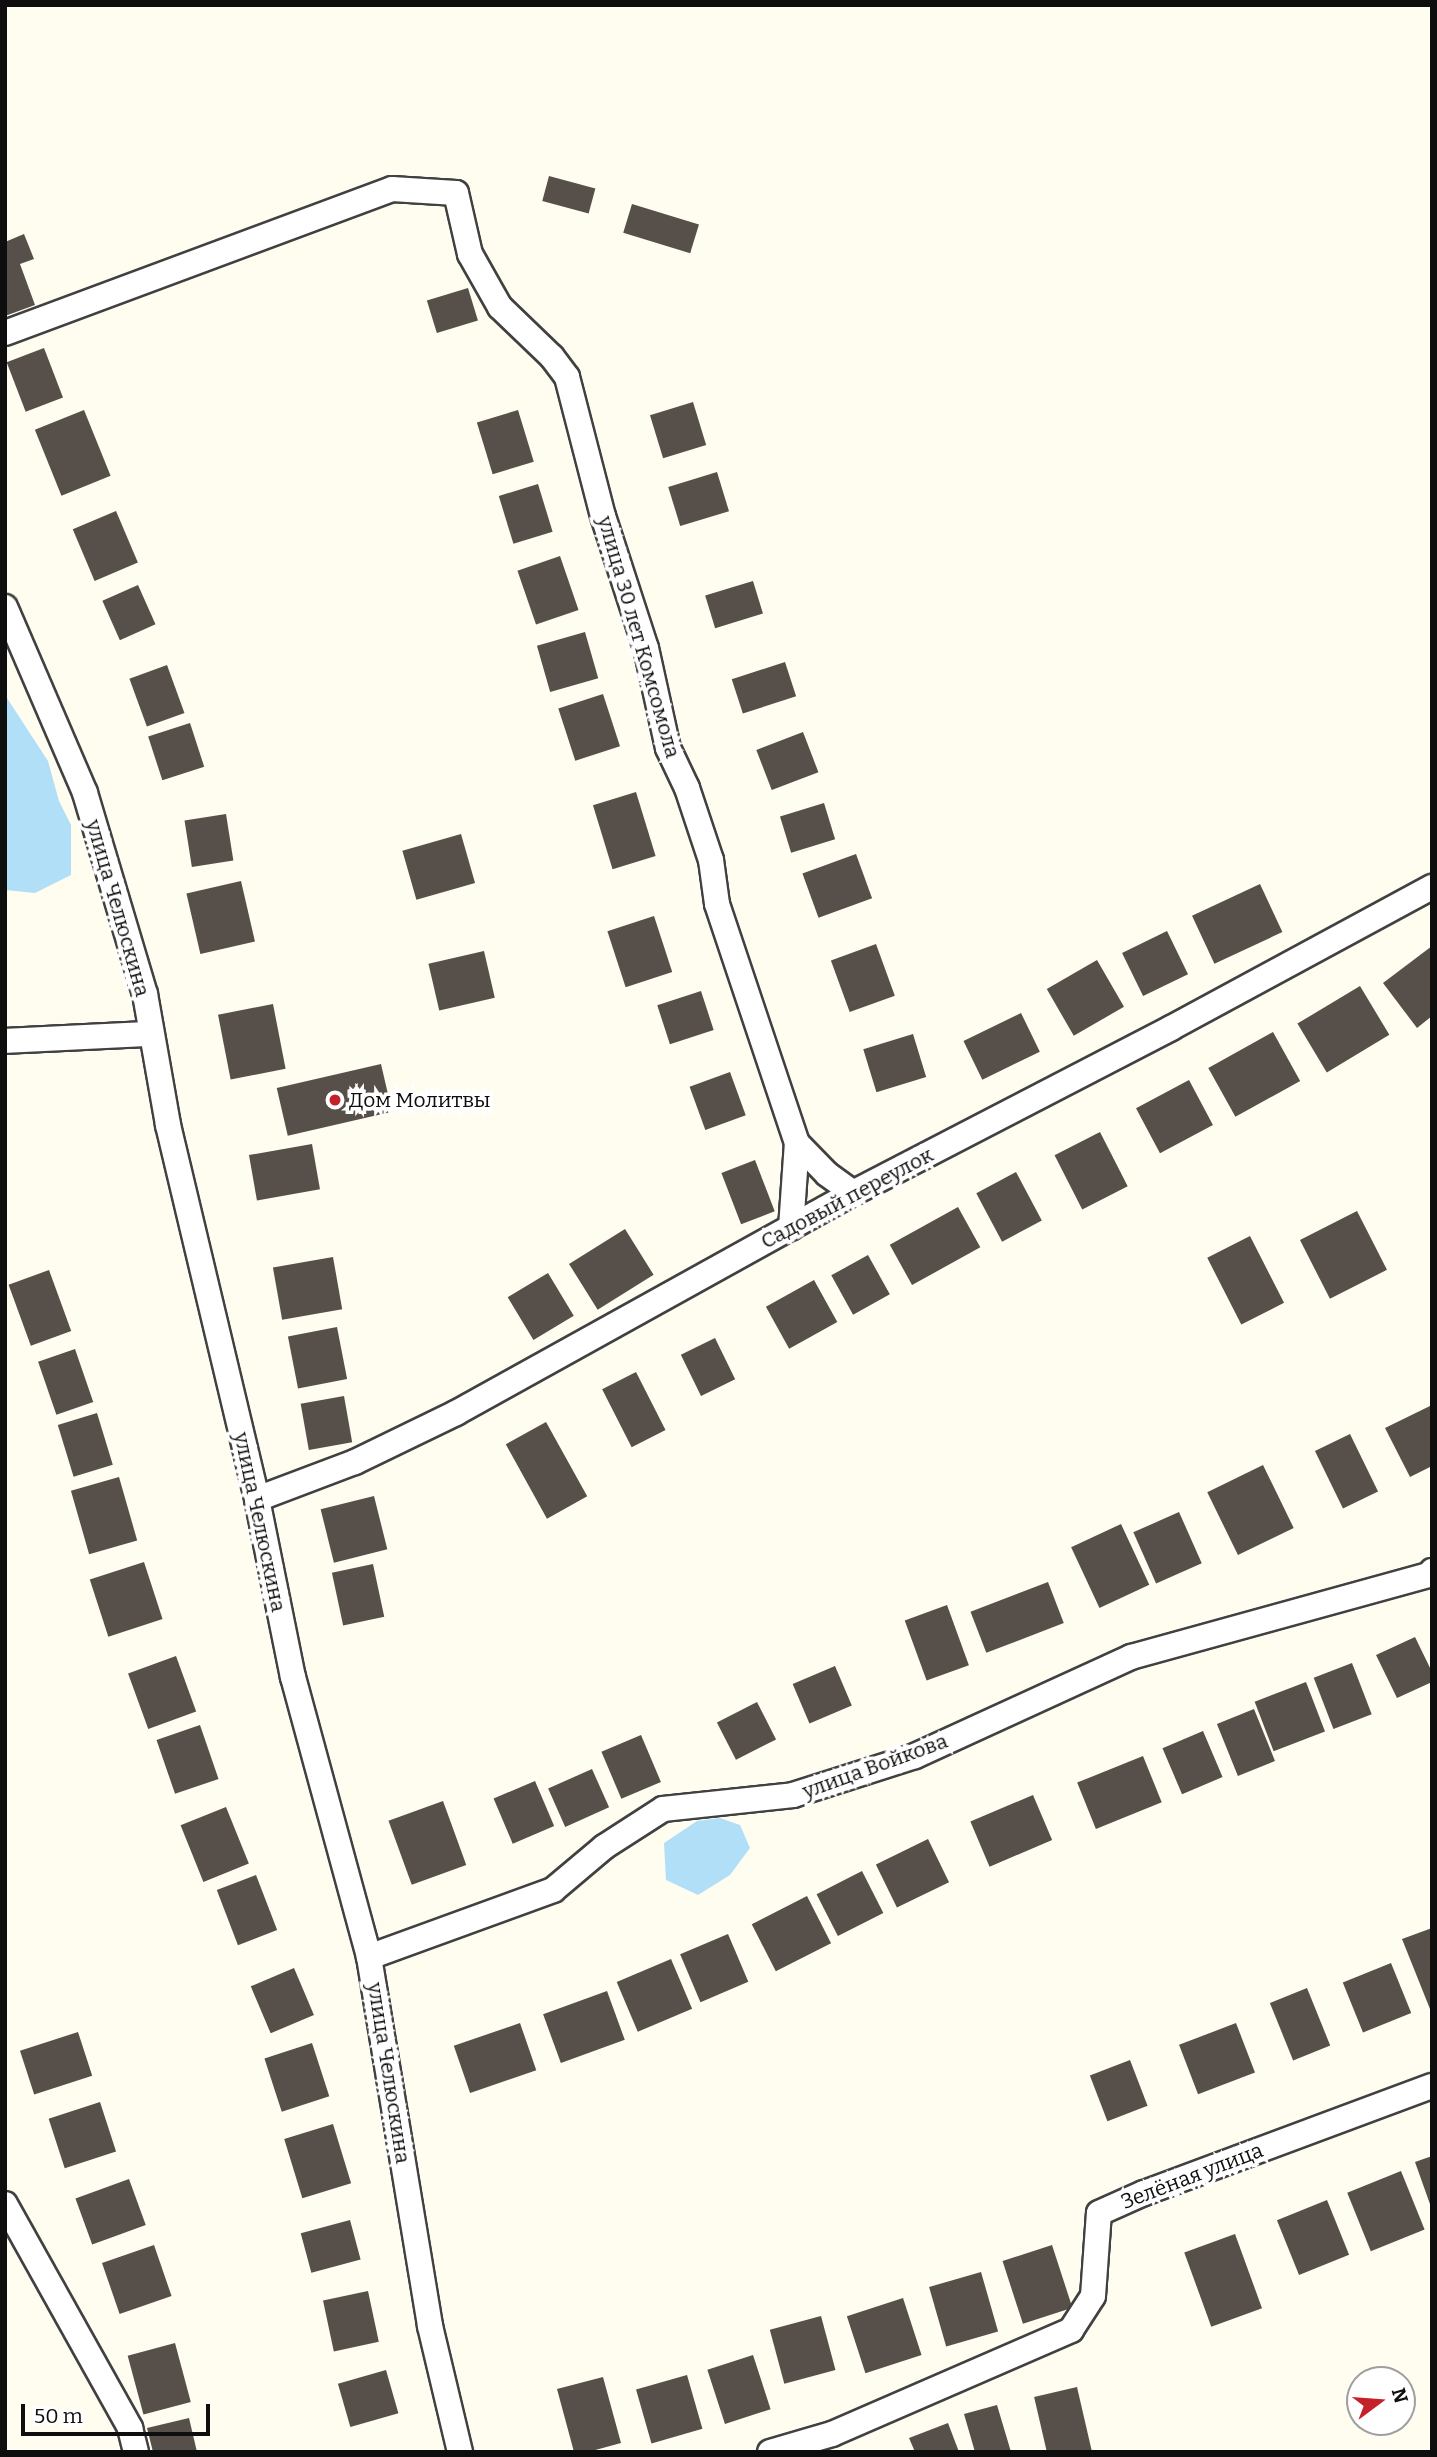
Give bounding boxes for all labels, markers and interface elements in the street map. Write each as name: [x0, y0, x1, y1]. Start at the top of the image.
street label: улица 30 лет Комсомола: [592, 513, 686, 761]
street label: улица Челюскина: [81, 817, 155, 999]
place label: Дом Молитвы: [349, 1087, 491, 1113]
marker: Дом Молитвы: [327, 1092, 343, 1108]
street label: Садовый переулок: [757, 1142, 937, 1254]
street label: улица Челюскина: [229, 1430, 291, 1614]
street label: улица Войкова: [799, 1728, 951, 1804]
street label: улица Челюскина: [362, 1981, 416, 2165]
street label: Зелёная улица: [1117, 2137, 1267, 2215]
north arrow: [1346, 2366, 1416, 2436]
text: N: [1387, 2385, 1413, 2406]
scale bar: [24, 2390, 214, 2434]
text: 50 m: [34, 2403, 83, 2429]

